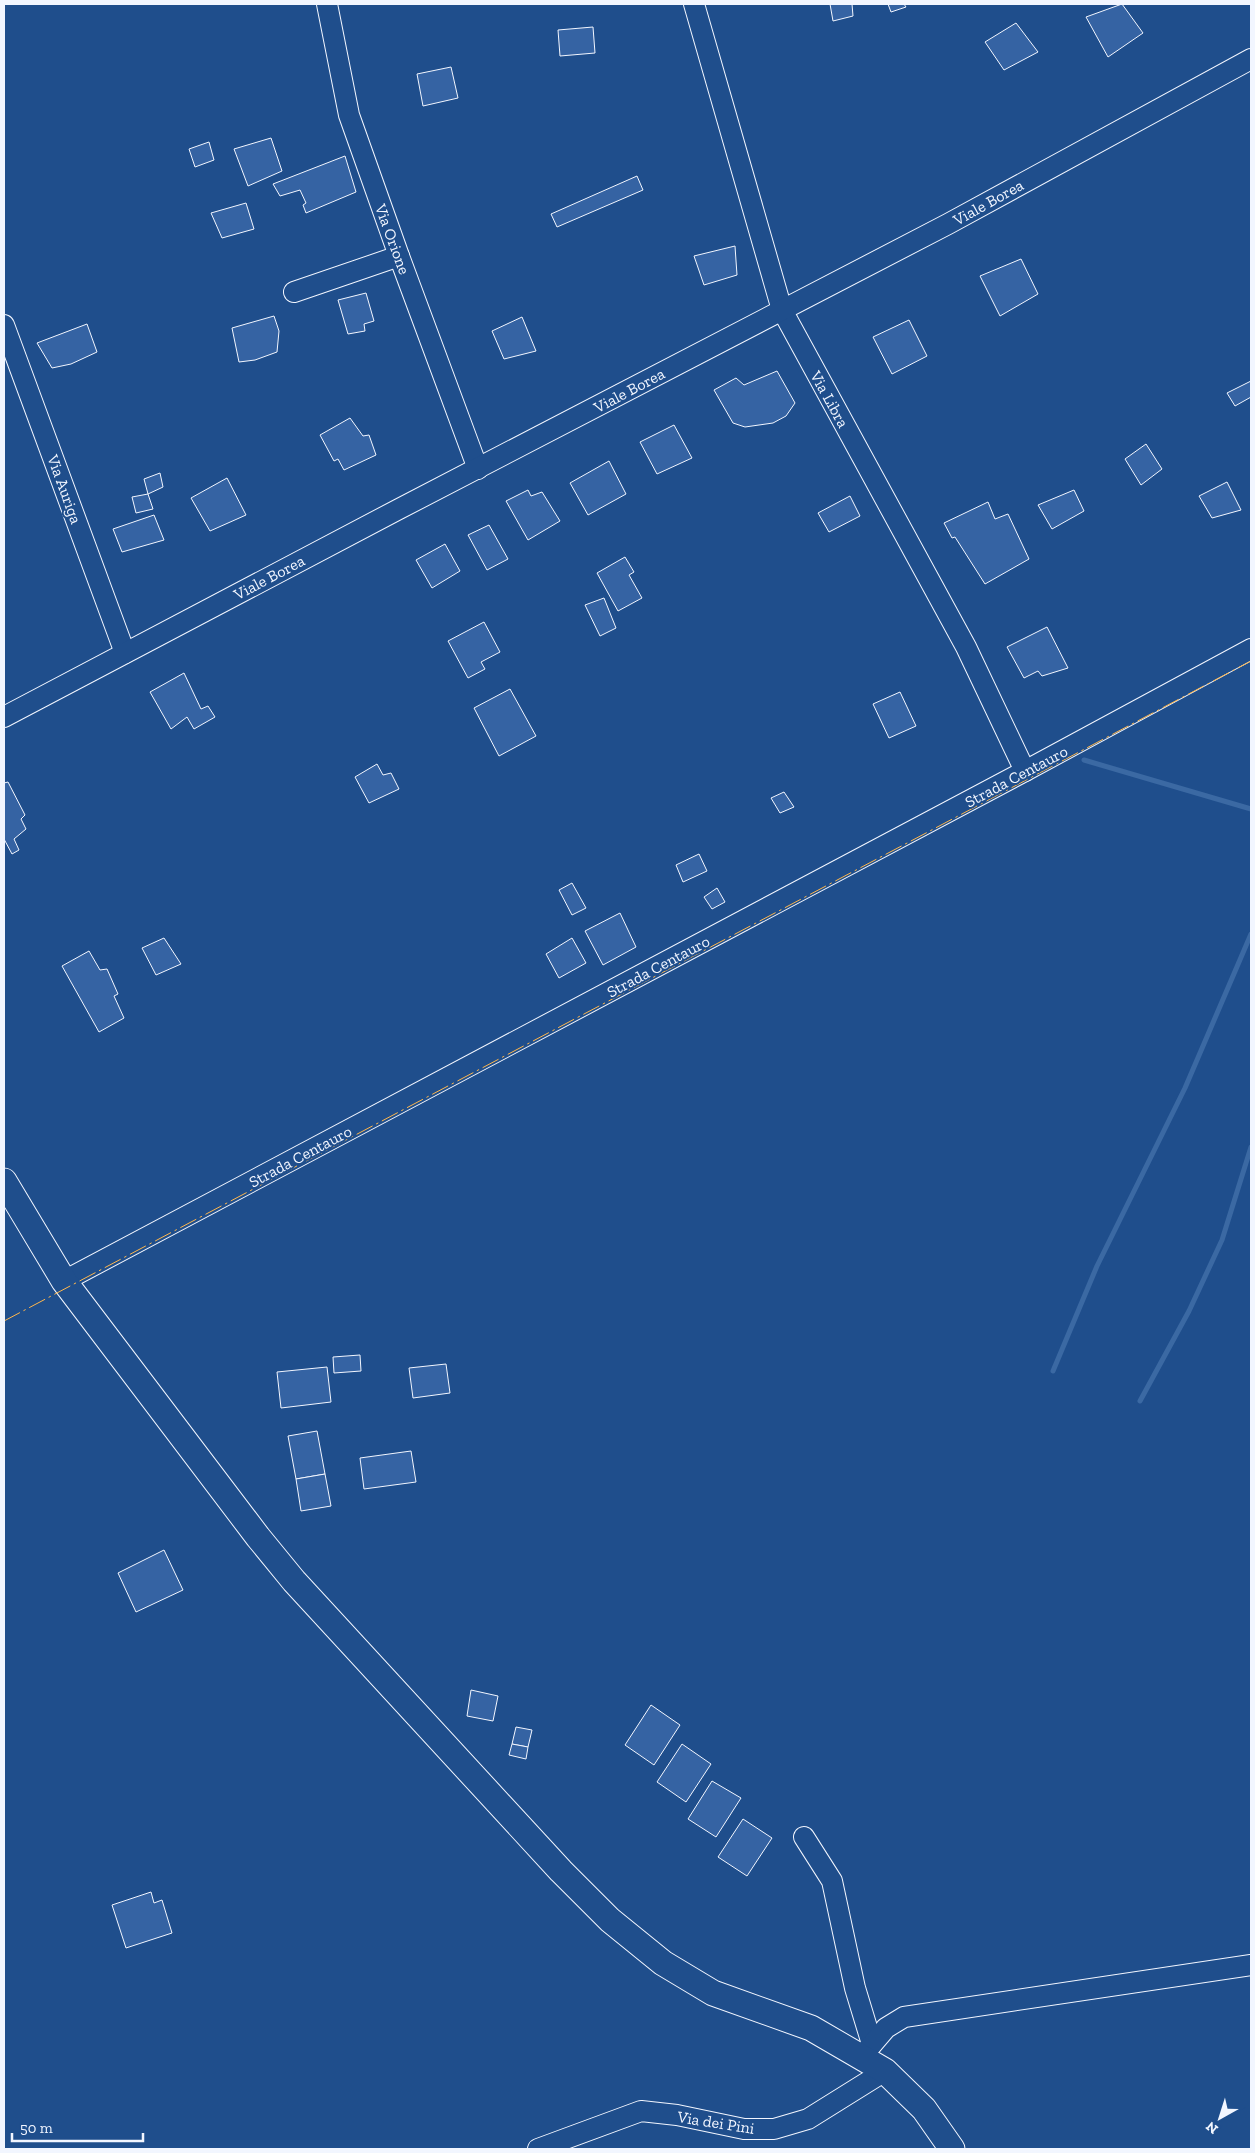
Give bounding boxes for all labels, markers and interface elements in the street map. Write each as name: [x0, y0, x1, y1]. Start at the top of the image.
street label: Viale Borea: [949, 175, 1027, 230]
street label: Via Orione: [371, 200, 414, 277]
street label: Viale Borea: [590, 364, 668, 417]
street label: Via Libra: [806, 367, 853, 431]
street label: Via Auriga: [43, 451, 86, 527]
street label: Viale Borea: [230, 551, 308, 604]
street label: Strada Centauro: [962, 741, 1071, 812]
street label: Strada Centauro: [604, 931, 713, 1002]
street label: Strada Centauro: [246, 1121, 355, 1192]
north arrow: [1195, 2093, 1245, 2143]
street label: Via dei Pini: [675, 2107, 756, 2138]
scale bar: [12, 2110, 144, 2142]
text: N: [1202, 2118, 1222, 2138]
text: 50 m: [20, 2119, 53, 2137]

